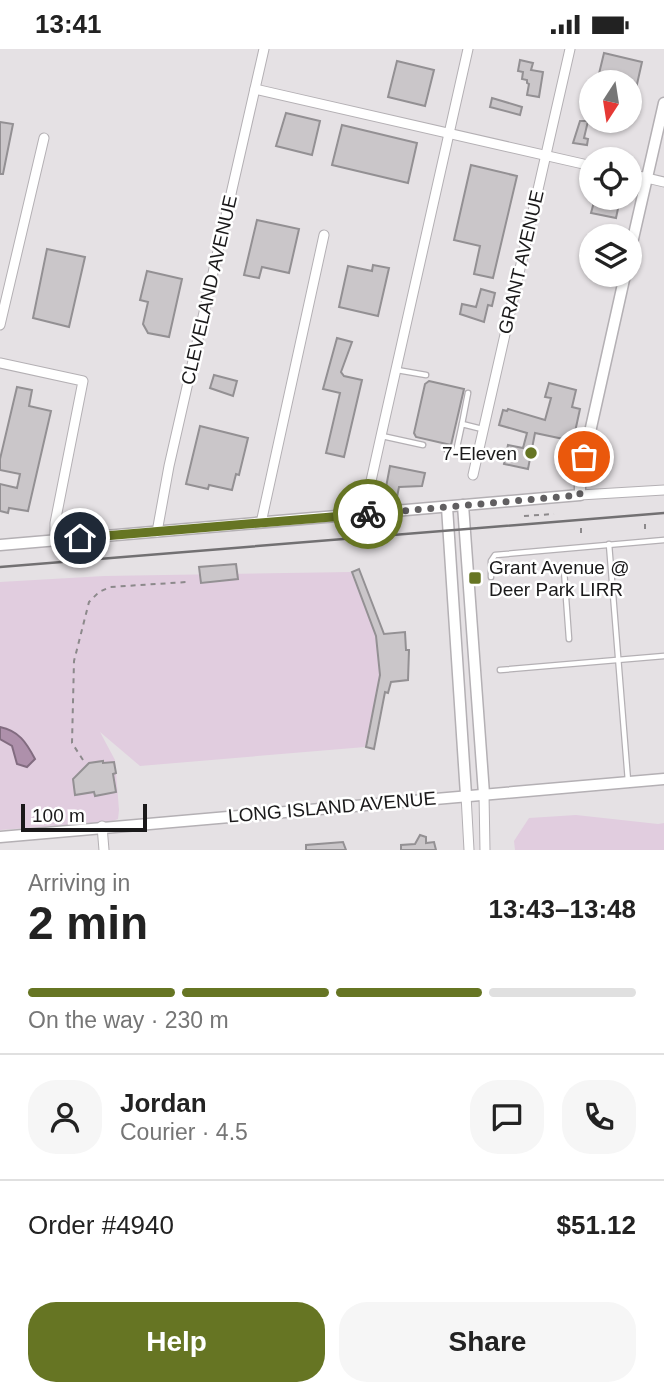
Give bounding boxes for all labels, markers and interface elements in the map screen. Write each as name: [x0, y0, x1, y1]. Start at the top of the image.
text: 13:41: [35, 9, 102, 39]
north arrow: [579, 70, 642, 133]
map controls: [579, 70, 642, 287]
button: locate: [579, 147, 642, 210]
street label: GRANT AVENUE: [494, 188, 548, 336]
street label: CLEVELAND AVENUE: [177, 193, 241, 387]
button: layers: [579, 224, 642, 287]
pin: [554, 427, 614, 487]
icon: bag: [565, 438, 603, 476]
place label: 7-Eleven: [442, 443, 517, 464]
marker: 7-Eleven: [523, 445, 539, 461]
courier: [333, 479, 403, 549]
icon: bike: [349, 495, 387, 533]
pin: [50, 508, 110, 568]
icon: home: [61, 519, 99, 557]
place label: Grant Avenue @ Deer Park LIRR: [489, 557, 629, 600]
marker: Grant Avenue @ Deer Park LIRR: [467, 570, 483, 586]
street label: LONG ISLAND AVENUE: [227, 787, 437, 827]
scale bar: [21, 801, 147, 833]
text: 100 m: [32, 805, 85, 826]
text: Arriving in: [28, 870, 130, 896]
text: 13:43–13:48: [489, 894, 636, 924]
text: 2 min: [28, 897, 148, 949]
text: On the way · 230 m: [28, 1007, 229, 1033]
button: person: [28, 1080, 102, 1154]
button: chat: [470, 1080, 544, 1154]
button: phone: [562, 1080, 636, 1154]
text: Jordan: [120, 1088, 207, 1118]
text: Courier · 4.5: [120, 1119, 248, 1145]
text: Order #4940: [28, 1210, 174, 1240]
text: $51.12: [556, 1210, 636, 1240]
button: Help: [28, 1302, 325, 1382]
button: Share: [339, 1302, 636, 1382]

